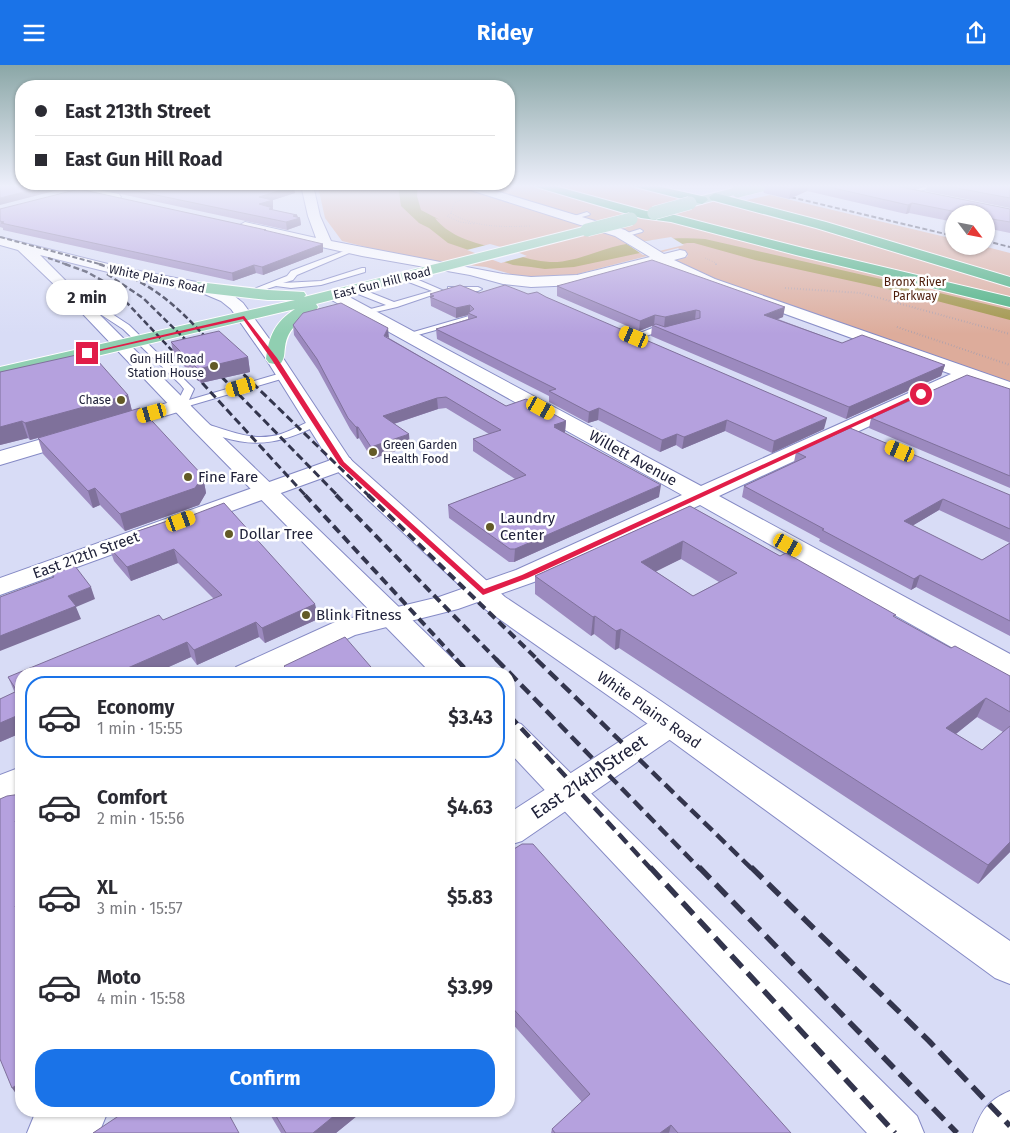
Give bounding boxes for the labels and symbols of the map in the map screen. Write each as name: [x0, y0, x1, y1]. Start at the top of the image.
north arrow: [945, 205, 995, 255]
street label: White Plains Road: [108, 262, 206, 296]
street label: East Gun Hill Road: [332, 264, 432, 302]
park label: Bronx River Parkway: [884, 275, 947, 303]
callout: 2 min: [46, 281, 128, 315]
car: [617, 324, 650, 350]
route end: [76, 342, 98, 364]
place label: Gun Hill Road Station House: [127, 352, 204, 380]
marker: Gun Hill Road Station House: [208, 360, 220, 372]
car: [224, 376, 257, 398]
route start: [910, 383, 932, 405]
place label: Chase: [79, 393, 111, 407]
marker: Chase: [115, 394, 127, 406]
car: [524, 394, 557, 422]
car: [135, 402, 168, 424]
street label: Willett Avenue: [586, 426, 680, 490]
place label: Green Garden Health Food: [383, 438, 457, 466]
car: [883, 438, 916, 464]
marker: Green Garden Health Food: [367, 446, 379, 458]
place label: Fine Fare: [198, 468, 258, 486]
marker: Fine Fare: [182, 471, 194, 483]
car: [164, 509, 197, 533]
place label: Laundry Center: [500, 509, 556, 544]
marker: Laundry Center: [484, 521, 496, 533]
place label: Dollar Tree: [239, 525, 313, 543]
street label: East 212th Street: [30, 527, 142, 583]
marker: Dollar Tree: [223, 528, 235, 540]
car: [771, 531, 804, 559]
place label: Blink Fitness: [316, 606, 402, 624]
marker: Blink Fitness: [300, 609, 312, 621]
street label: White Plains Road: [594, 668, 704, 752]
street label: East 214th Street: [527, 730, 652, 824]

